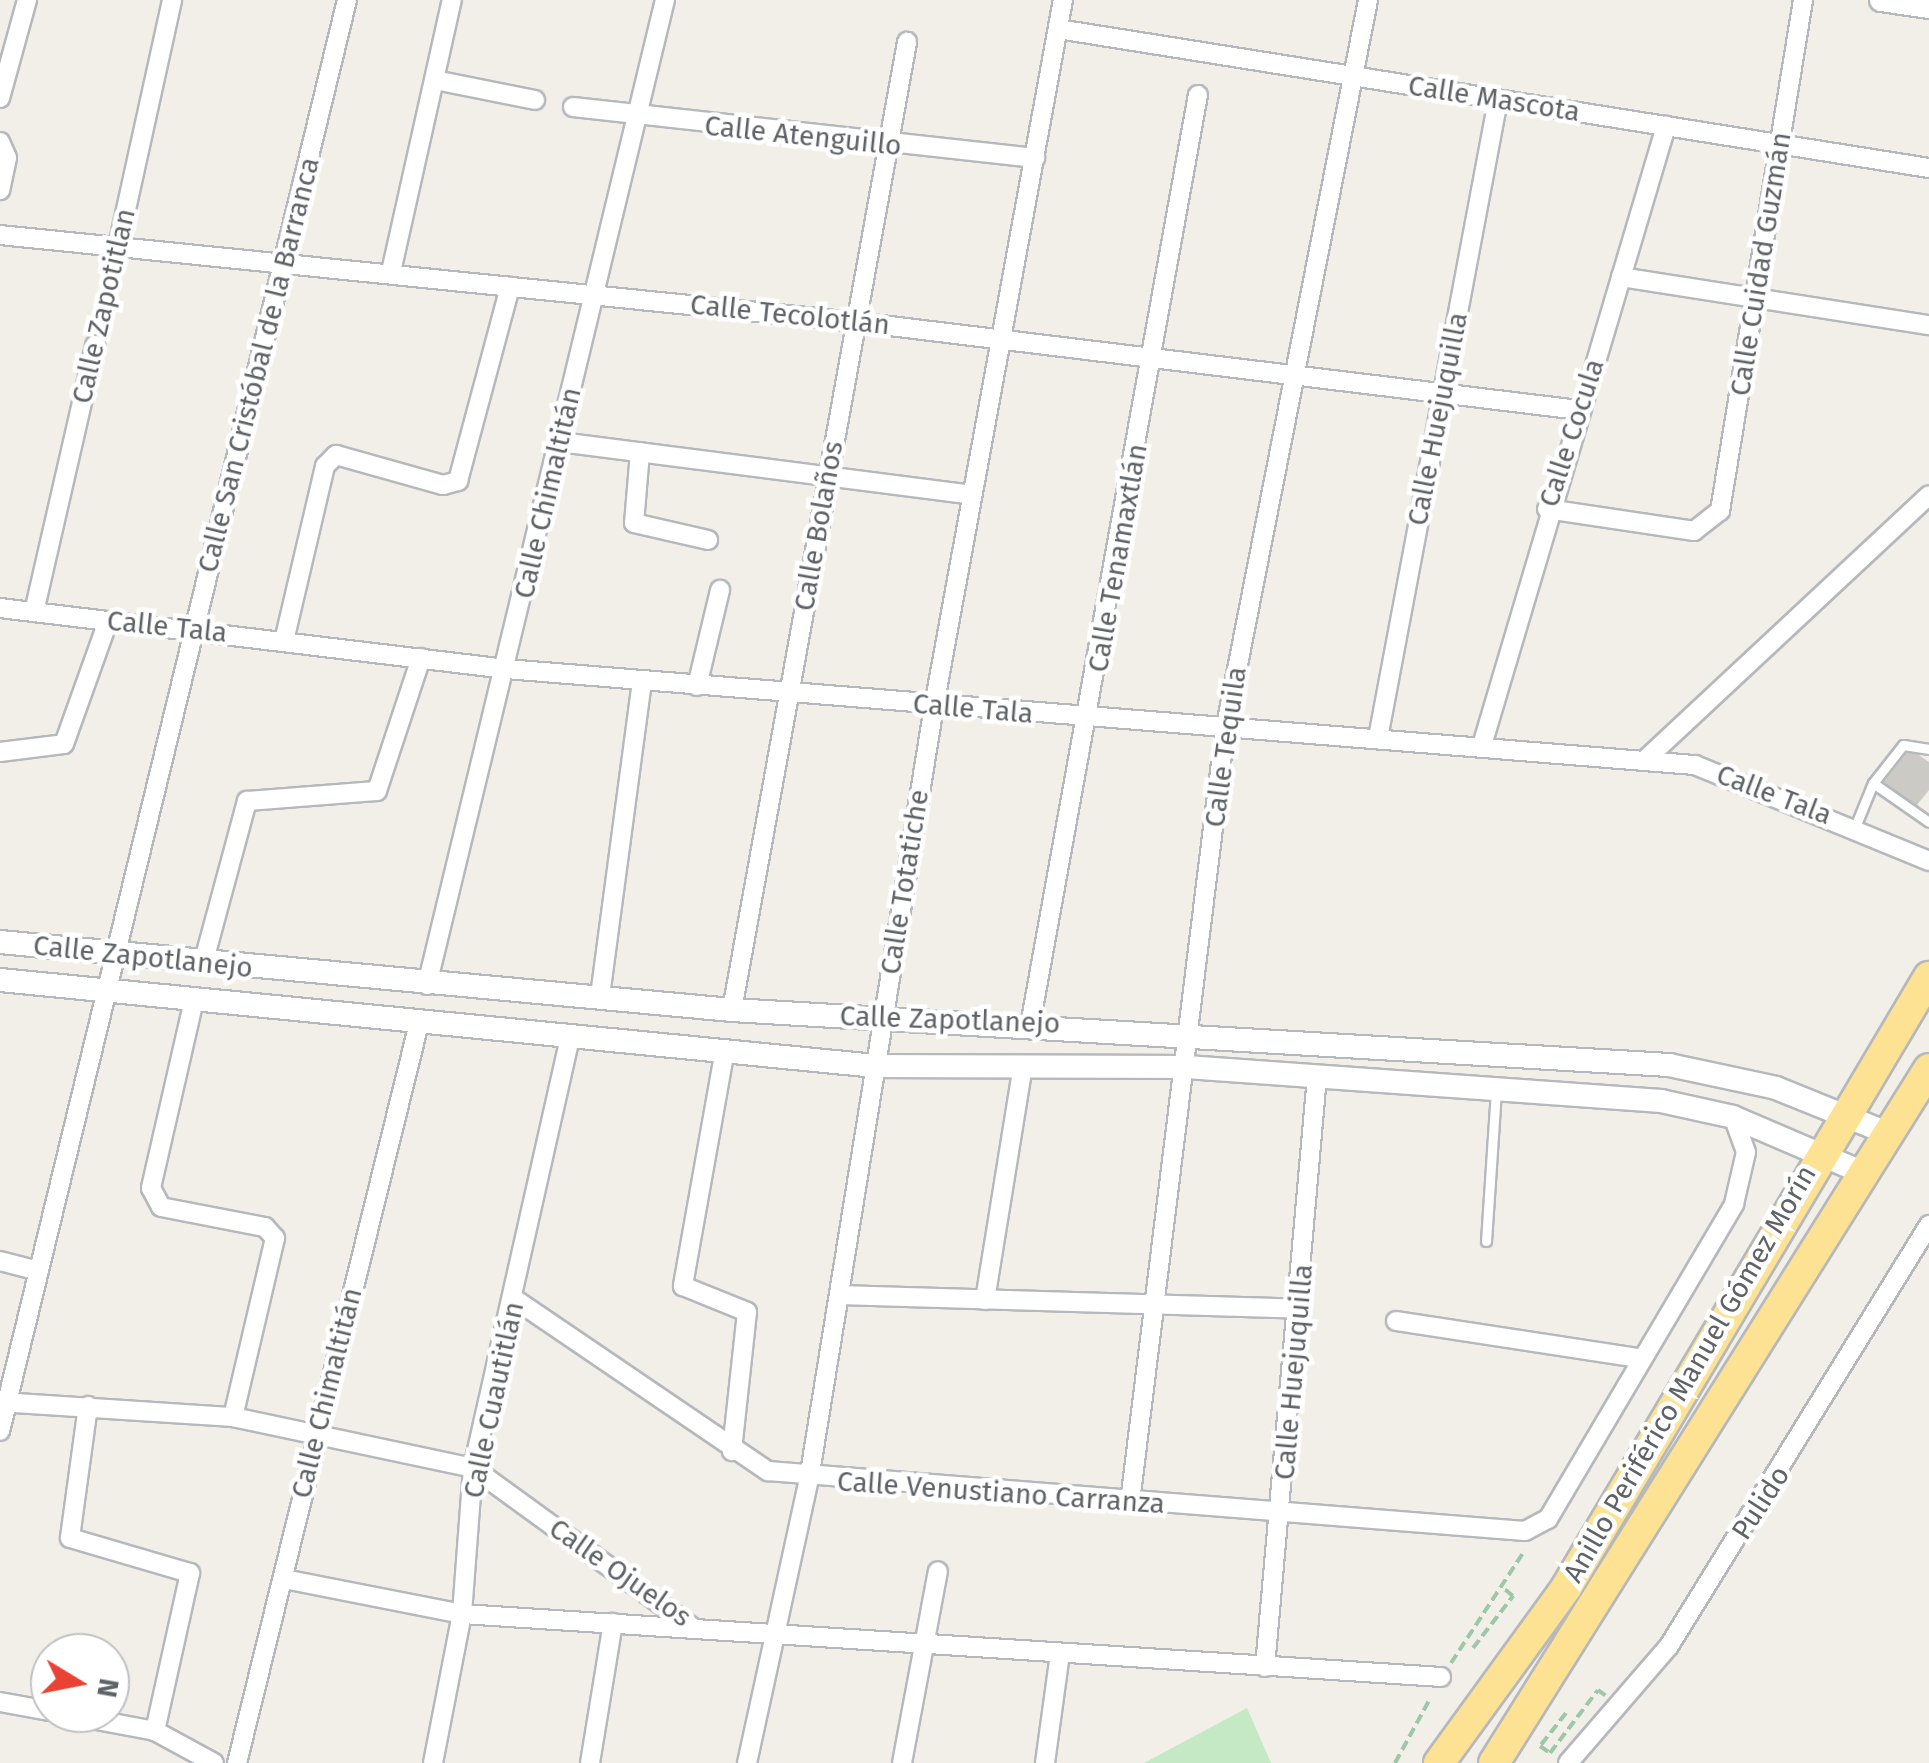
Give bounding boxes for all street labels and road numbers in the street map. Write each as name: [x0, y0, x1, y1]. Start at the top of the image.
street label: Calle Mascota: [1406, 69, 1582, 129]
street label: Calle Atenguillo: [703, 109, 903, 163]
street label: Calle Cuidad Guzmán: [1724, 130, 1798, 398]
street label: Calle San Cristóbal de la Barranca: [191, 154, 327, 576]
street label: Calle Zapotitlan: [65, 205, 143, 407]
street label: Calle Tecolotlán: [688, 288, 892, 342]
street label: Calle Huejuquilla: [1401, 310, 1475, 528]
street label: Calle Cocula: [1532, 355, 1612, 511]
street label: Calle Chimaltitán: [507, 384, 589, 602]
street label: Calle Bolaños: [788, 438, 850, 614]
street label: Calle Tenamaxtlán: [1081, 441, 1155, 675]
street label: Calle Tala: [105, 604, 229, 650]
street label: Calle Tequila: [1198, 665, 1254, 829]
street label: Calle Tala: [911, 687, 1035, 731]
street label: Calle Tala: [1712, 758, 1836, 832]
street label: Calle Totatiche: [874, 787, 936, 977]
street label: Calle Zapotlanejo: [32, 929, 254, 985]
street label: Calle Zapotlanejo: [839, 999, 1061, 1041]
street label: Anillo Periférico Manuel Gómez Morín: [1556, 1159, 1824, 1589]
street label: Calle Huejuquilla: [1268, 1263, 1320, 1481]
street label: Calle Chimaltitán: [285, 1284, 369, 1502]
street label: Calle Cuautitlán: [457, 1299, 531, 1501]
street label: Pulido: [1725, 1460, 1797, 1546]
street label: Calle Venustiano Carranza: [836, 1465, 1166, 1521]
street label: Calle Ojuelos: [543, 1512, 697, 1634]

